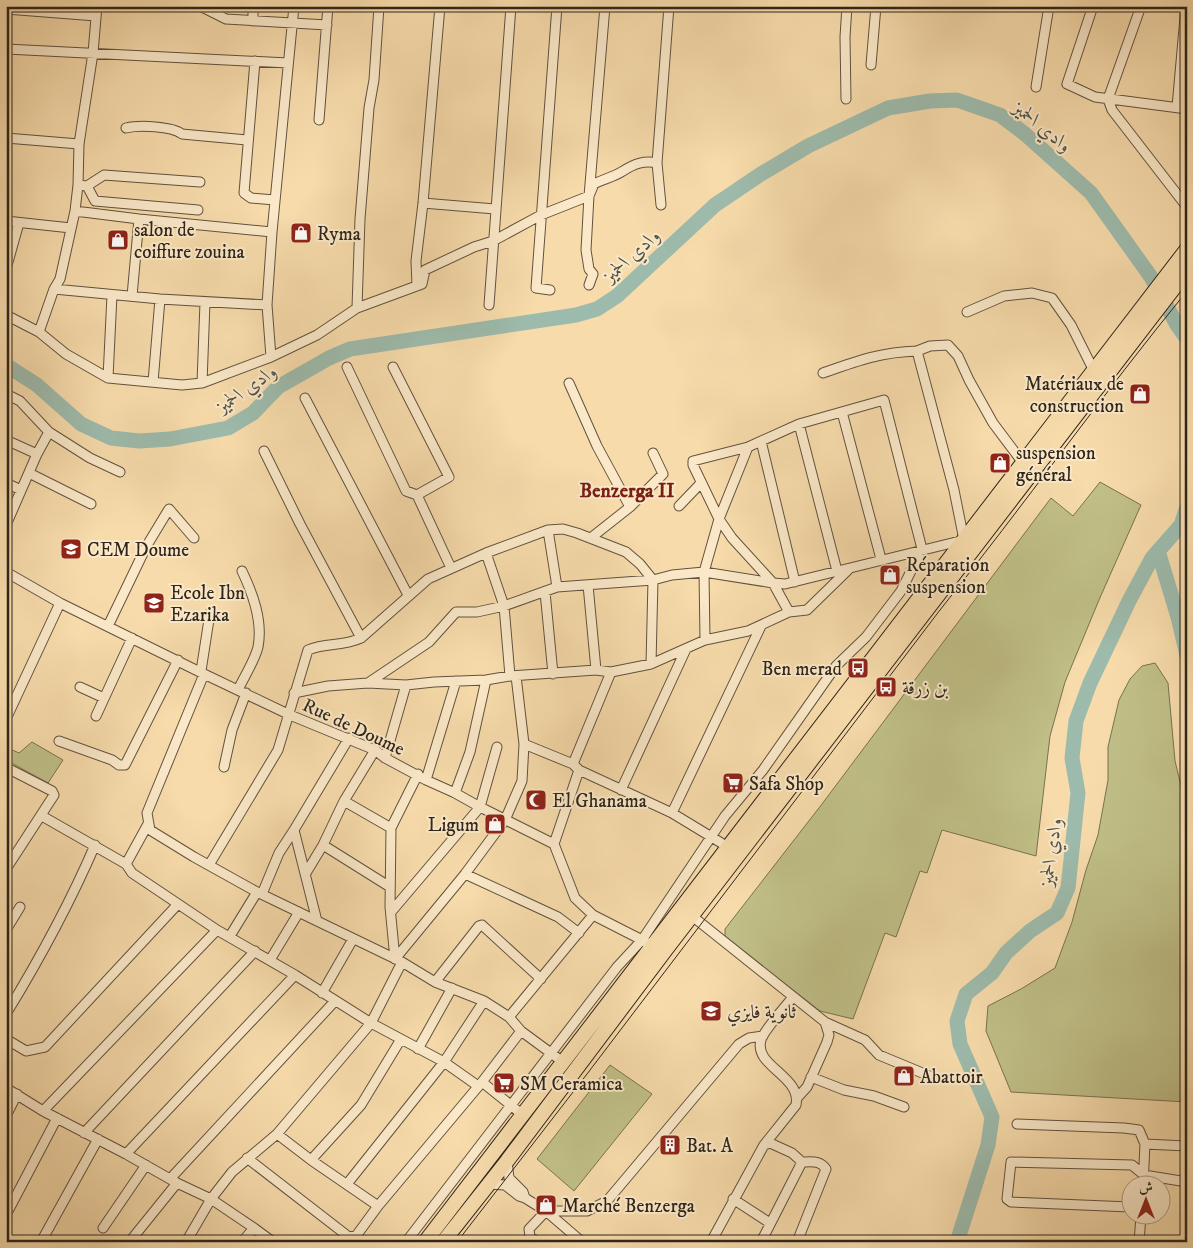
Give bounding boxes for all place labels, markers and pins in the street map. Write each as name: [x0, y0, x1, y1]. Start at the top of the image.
place label: salon de coiffure zouina: [134, 219, 245, 264]
shop icon: Ryma: [289, 221, 313, 245]
place label: Ryma: [317, 223, 361, 246]
shop icon: salon de coiffure zouina: [106, 228, 130, 252]
place label: Matériaux de construction: [1025, 373, 1124, 418]
shop icon: Matériaux de construction: [1128, 382, 1152, 406]
place label: suspension général: [1016, 442, 1096, 487]
shop icon: suspension général: [988, 451, 1012, 475]
school or university icon: CEM Doume: [59, 537, 83, 561]
place label: CEM Doume: [87, 539, 189, 562]
place label: Réparation suspension: [906, 554, 989, 599]
shop icon: Réparation suspension: [878, 563, 902, 587]
place label: Ecole Ibn Ezarika: [170, 582, 245, 627]
school or university icon: Ecole Ibn Ezarika: [142, 591, 166, 615]
bus stop icon: Ben merad: [846, 656, 870, 680]
place label: Ben merad: [761, 658, 843, 681]
bus stop icon: بن زرقة: [874, 675, 898, 699]
place label: بن زرقة: [902, 677, 949, 700]
supermarket icon: Safa Shop: [721, 771, 745, 795]
place label: Safa Shop: [749, 773, 824, 796]
mosque icon: El Ghanama: [524, 788, 548, 812]
place label: El Ghanama: [552, 790, 647, 813]
shop icon: Ligum: [483, 812, 507, 836]
place label: Ligum: [428, 814, 479, 837]
school or university icon: ثانوية فايزي: [699, 999, 723, 1023]
place label: ثانوية فايزي: [727, 1001, 796, 1027]
shop icon: Abattoir: [892, 1064, 916, 1088]
place label: Abattoir: [920, 1066, 982, 1089]
supermarket icon: SM Ceramica: [492, 1071, 516, 1095]
place label: SM Ceramica: [520, 1073, 622, 1096]
building icon: Bat. A: [658, 1133, 682, 1157]
place label: Bat. A: [686, 1135, 734, 1158]
shop icon: Marché Benzerga: [534, 1193, 558, 1217]
place label: Marché Benzerga: [562, 1195, 695, 1218]

